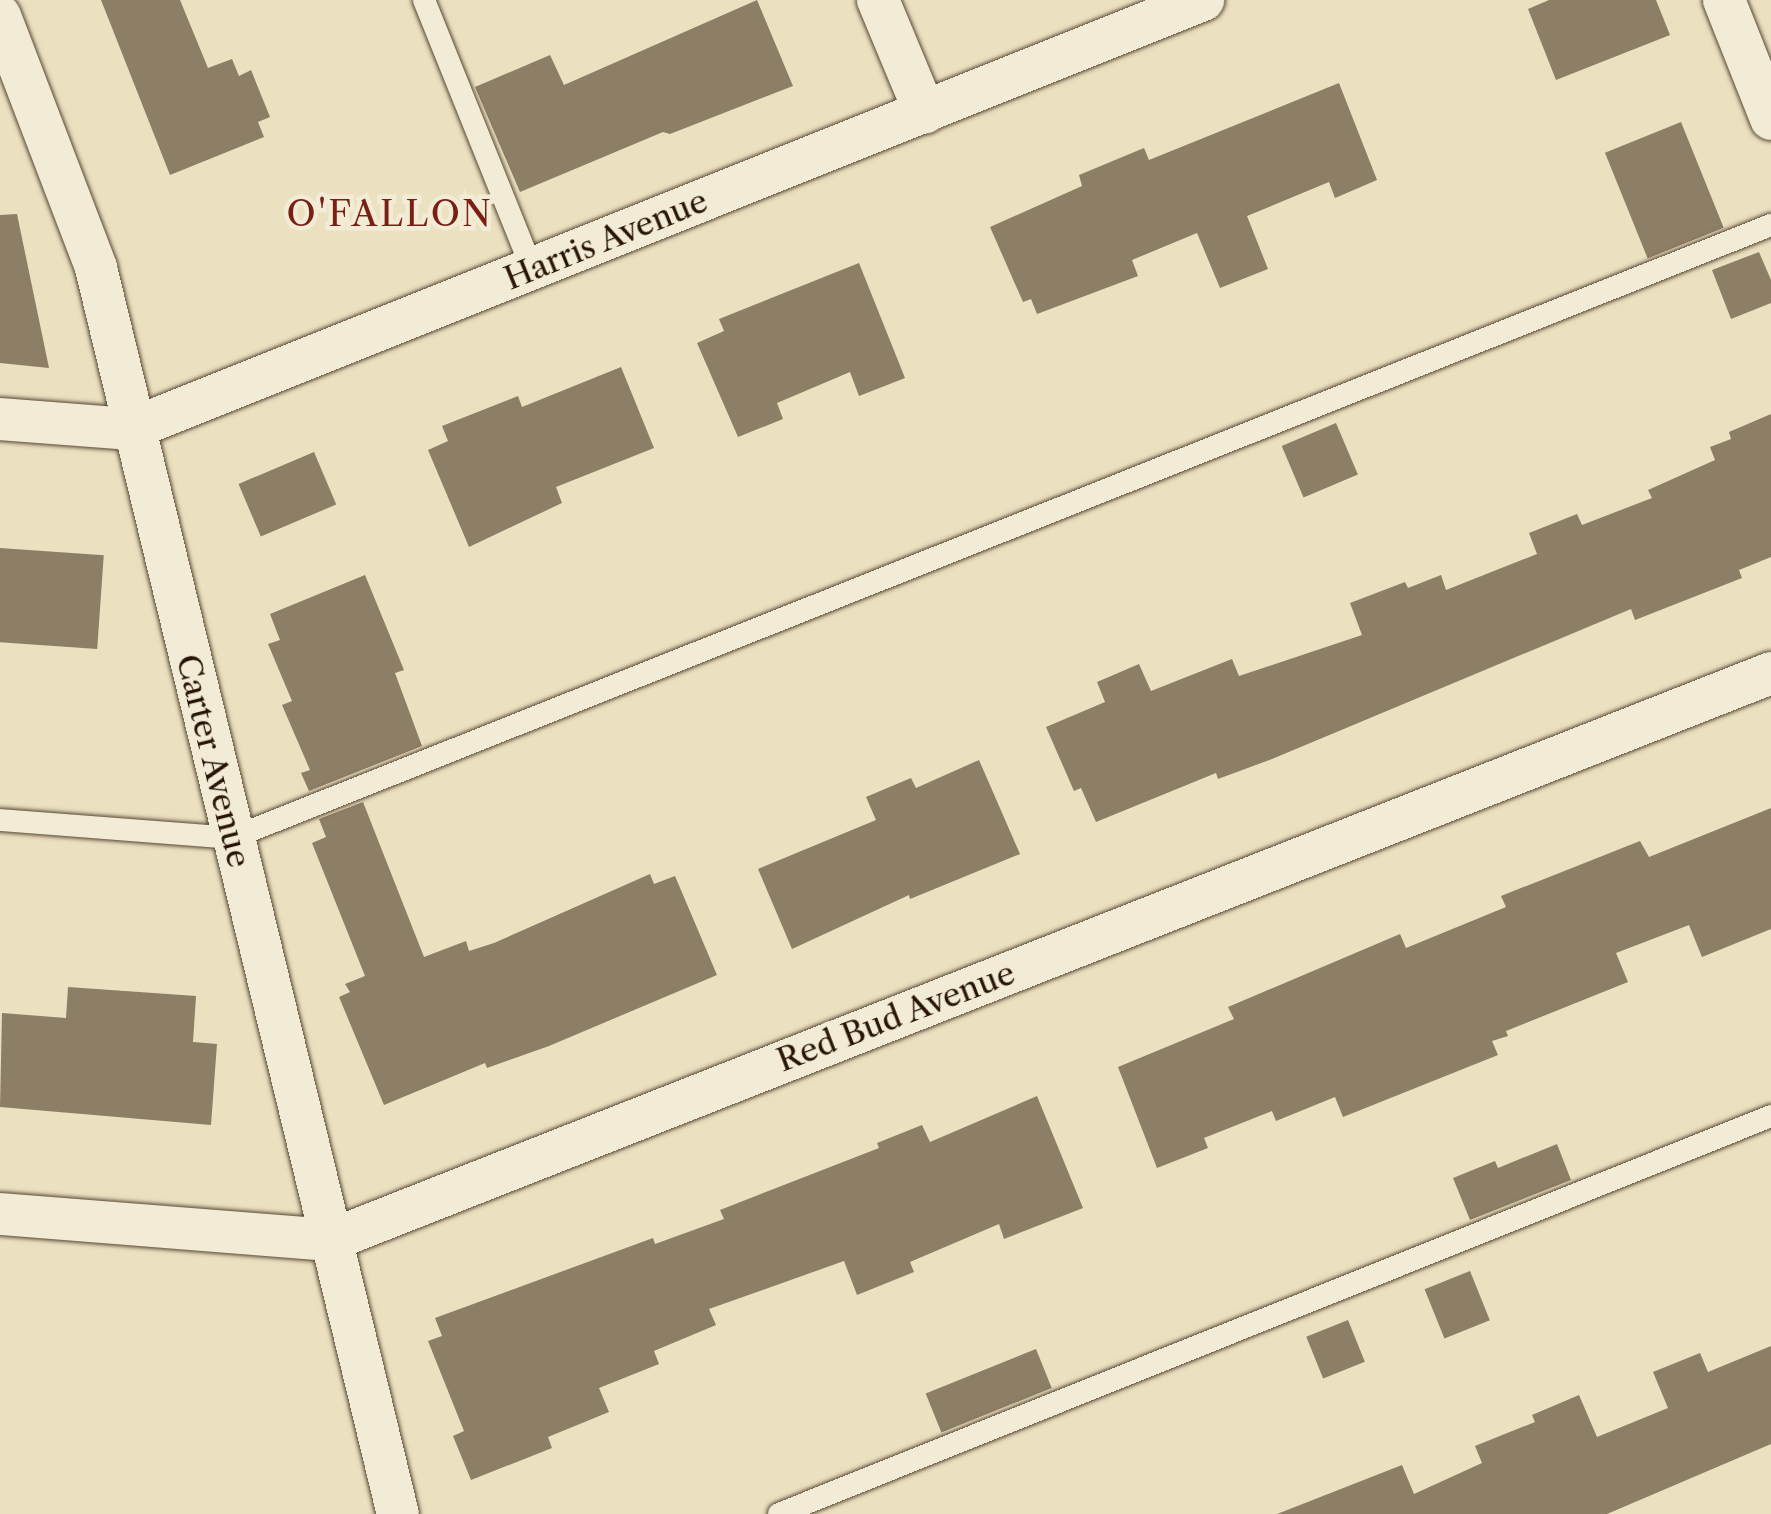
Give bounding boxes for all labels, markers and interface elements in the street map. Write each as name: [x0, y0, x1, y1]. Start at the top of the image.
street label: Harris Avenue: [498, 182, 714, 298]
district label: O'FALLON: [287, 193, 493, 235]
street label: Carter Avenue: [168, 650, 258, 872]
street label: Red Bud Avenue: [771, 954, 1021, 1080]

